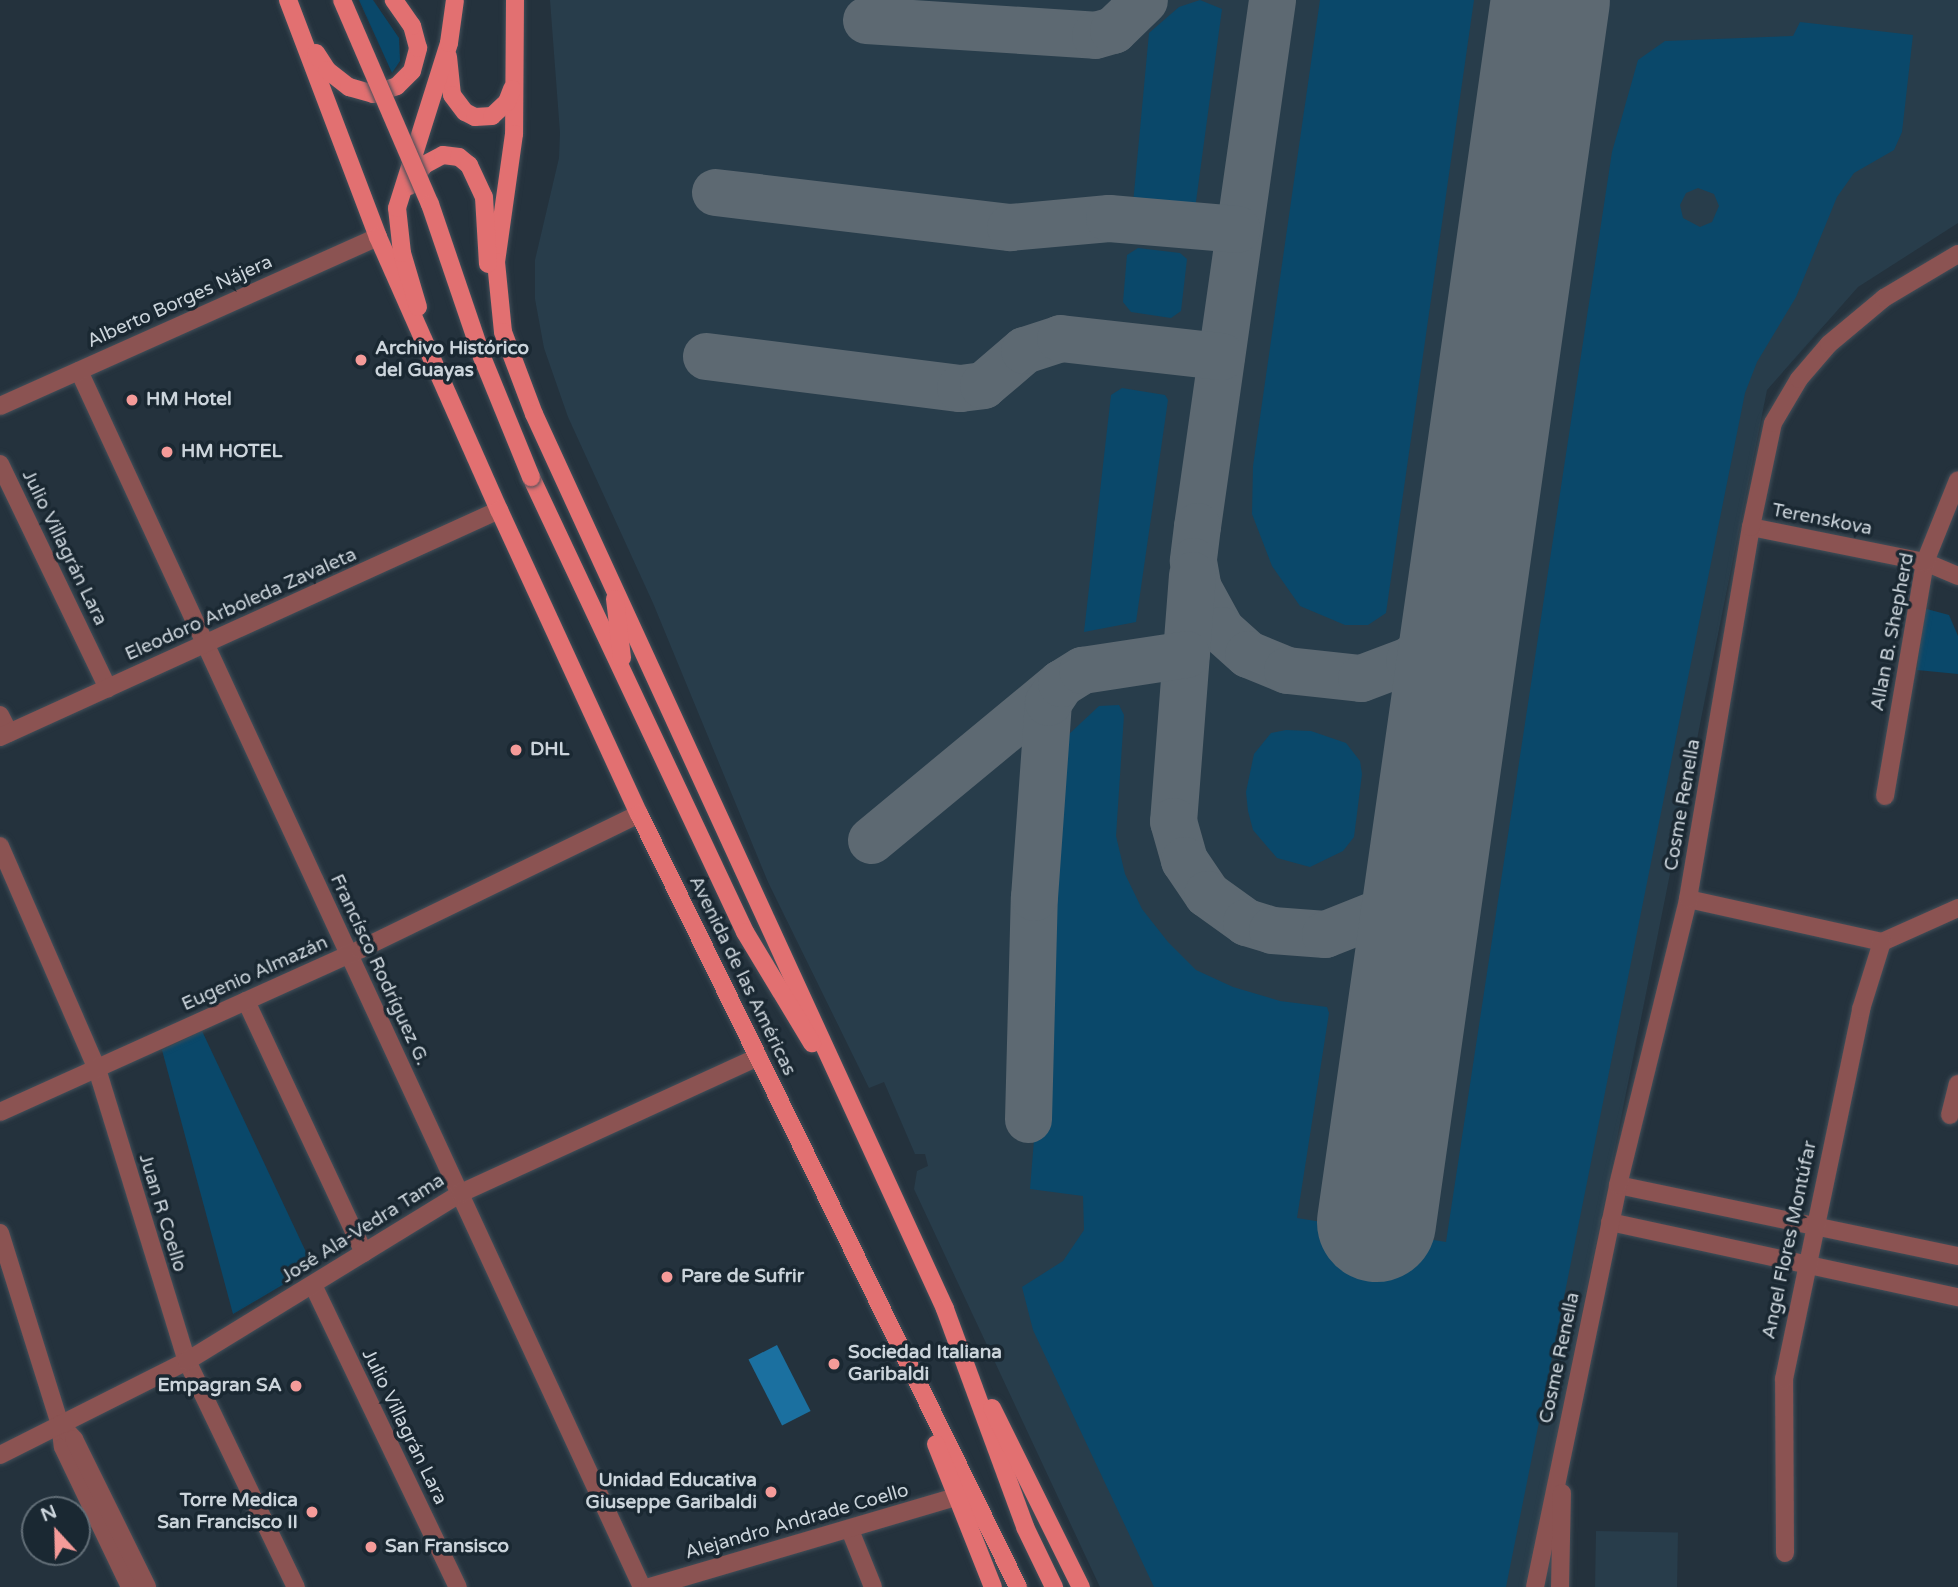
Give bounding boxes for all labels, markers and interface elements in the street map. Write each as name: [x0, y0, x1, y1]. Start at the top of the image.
street label: Alberto Borges Nájera: [84, 251, 276, 353]
place label: Archivo Histórico del Guayas: [375, 338, 529, 382]
marker: Archivo Histórico del Guayas: [353, 352, 369, 368]
place label: HM Hotel: [146, 389, 232, 411]
marker: HM Hotel: [124, 392, 140, 408]
place label: HM HOTEL: [181, 441, 283, 463]
marker: HM HOTEL: [159, 444, 175, 460]
street label: Julio Villagrán Lara: [16, 466, 112, 630]
street label: Terenskova: [1770, 499, 1874, 541]
street label: Eleodoro Arboleda Zavaleta: [122, 544, 360, 666]
street label: Allan B. Shepherd: [1866, 551, 1920, 713]
street label: Cosme Renella: [1660, 737, 1706, 873]
place label: DHL: [530, 739, 570, 761]
marker: DHL: [508, 742, 524, 758]
street label: Francísco Rodríguez G.: [325, 871, 433, 1069]
street label: Avenida de las Américas: [684, 872, 800, 1080]
street label: Eugenio Almazán: [178, 932, 332, 1016]
street label: Angel Flores Montúfar: [1758, 1139, 1822, 1341]
street label: Juan R Coello: [133, 1151, 191, 1275]
street label: José Ala-Vedra Tama: [277, 1169, 449, 1289]
place label: Pare de Sufrir: [681, 1266, 804, 1288]
marker: Pare de Sufrir: [659, 1269, 675, 1285]
street label: Cosme Renella: [1535, 1290, 1585, 1426]
place label: Sociedad Italiana Garibaldi: [848, 1342, 1002, 1386]
street label: Julio Villagrán Lara: [356, 1345, 452, 1509]
marker: Sociedad Italiana Garibaldi: [826, 1356, 842, 1372]
place label: Empagran SA: [158, 1375, 282, 1397]
marker: Empagran SA: [288, 1378, 304, 1394]
place label: Unidad Educativa Giuseppe Garibaldi: [586, 1470, 757, 1514]
street label: Alejandro Andrade Coello: [683, 1479, 911, 1565]
marker: Unidad Educativa Giuseppe Garibaldi: [763, 1484, 779, 1500]
place label: Torre Medica San Francisco II: [157, 1490, 298, 1534]
north arrow: [21, 1496, 91, 1566]
text: N: [38, 1500, 60, 1526]
marker: Torre Medica San Francisco II: [304, 1504, 320, 1520]
place label: San Fransisco: [385, 1536, 509, 1558]
marker: San Fransisco: [363, 1539, 379, 1555]

